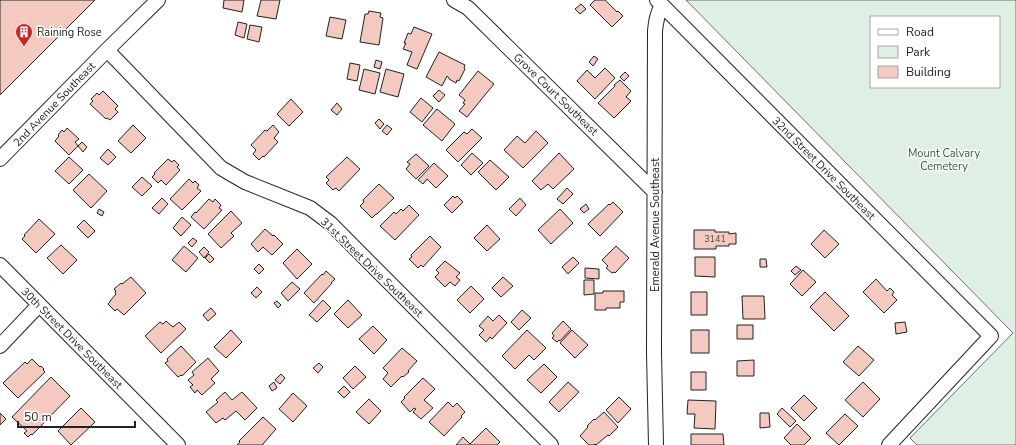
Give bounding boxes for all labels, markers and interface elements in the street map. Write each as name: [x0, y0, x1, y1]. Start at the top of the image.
legend: [870, 16, 1000, 88]
building icon: Raining Rose: [14, 22, 34, 47]
text: Road: [906, 24, 934, 40]
place label: Raining Rose: [37, 25, 102, 40]
text: Park: [906, 44, 931, 60]
street label: Grove Court Southeast: [510, 50, 601, 139]
street label: 2nd Avenue Southeast: [10, 59, 99, 150]
text: Building: [906, 64, 951, 80]
street label: 32nd Street Drive Southeast: [769, 113, 879, 223]
park label: Mount Calvary Cemetery: [908, 146, 980, 174]
street label: Emerald Avenue Southeast: [648, 158, 663, 292]
street label: 31st Street Drive Southeast: [317, 214, 426, 320]
house number: 3141: [704, 233, 726, 245]
street label: 30th Street Drive Southeast: [18, 284, 126, 392]
scale bar: [18, 403, 135, 429]
text: 50 m: [24, 409, 52, 425]

